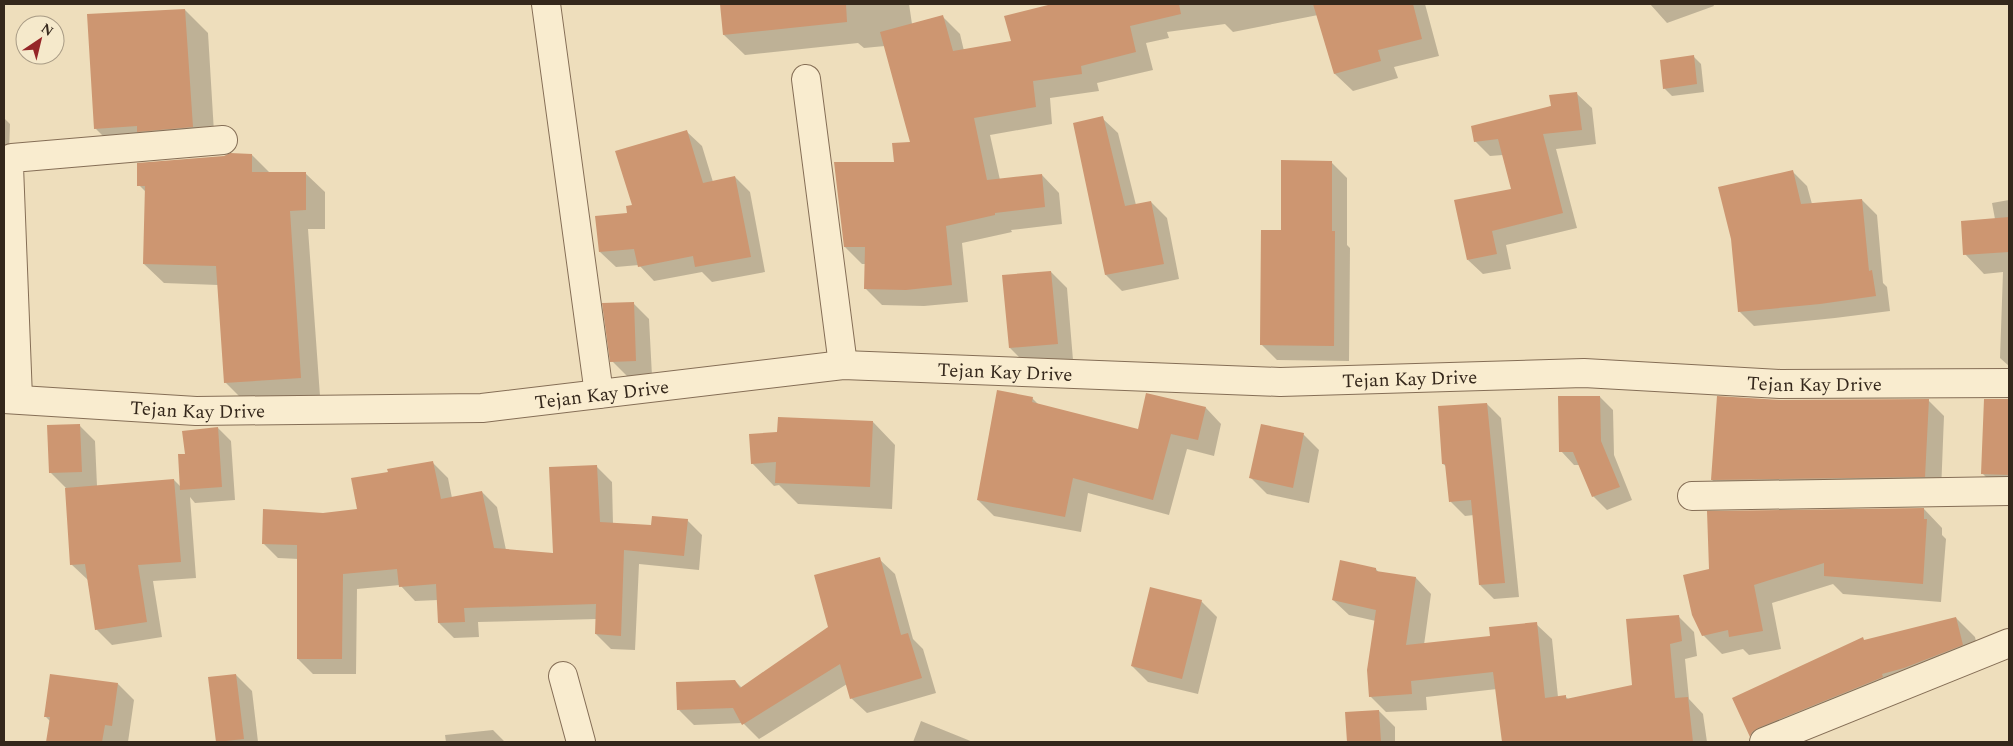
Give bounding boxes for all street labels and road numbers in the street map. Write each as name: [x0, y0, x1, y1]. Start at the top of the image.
street label: Tejan Kay Drive: [937, 356, 1073, 390]
street label: Tejan Kay Drive: [1342, 363, 1478, 396]
street label: Tejan Kay Drive: [1746, 369, 1882, 400]
street label: Tejan Kay Drive: [533, 373, 671, 418]
street label: Tejan Kay Drive: [129, 394, 265, 427]

